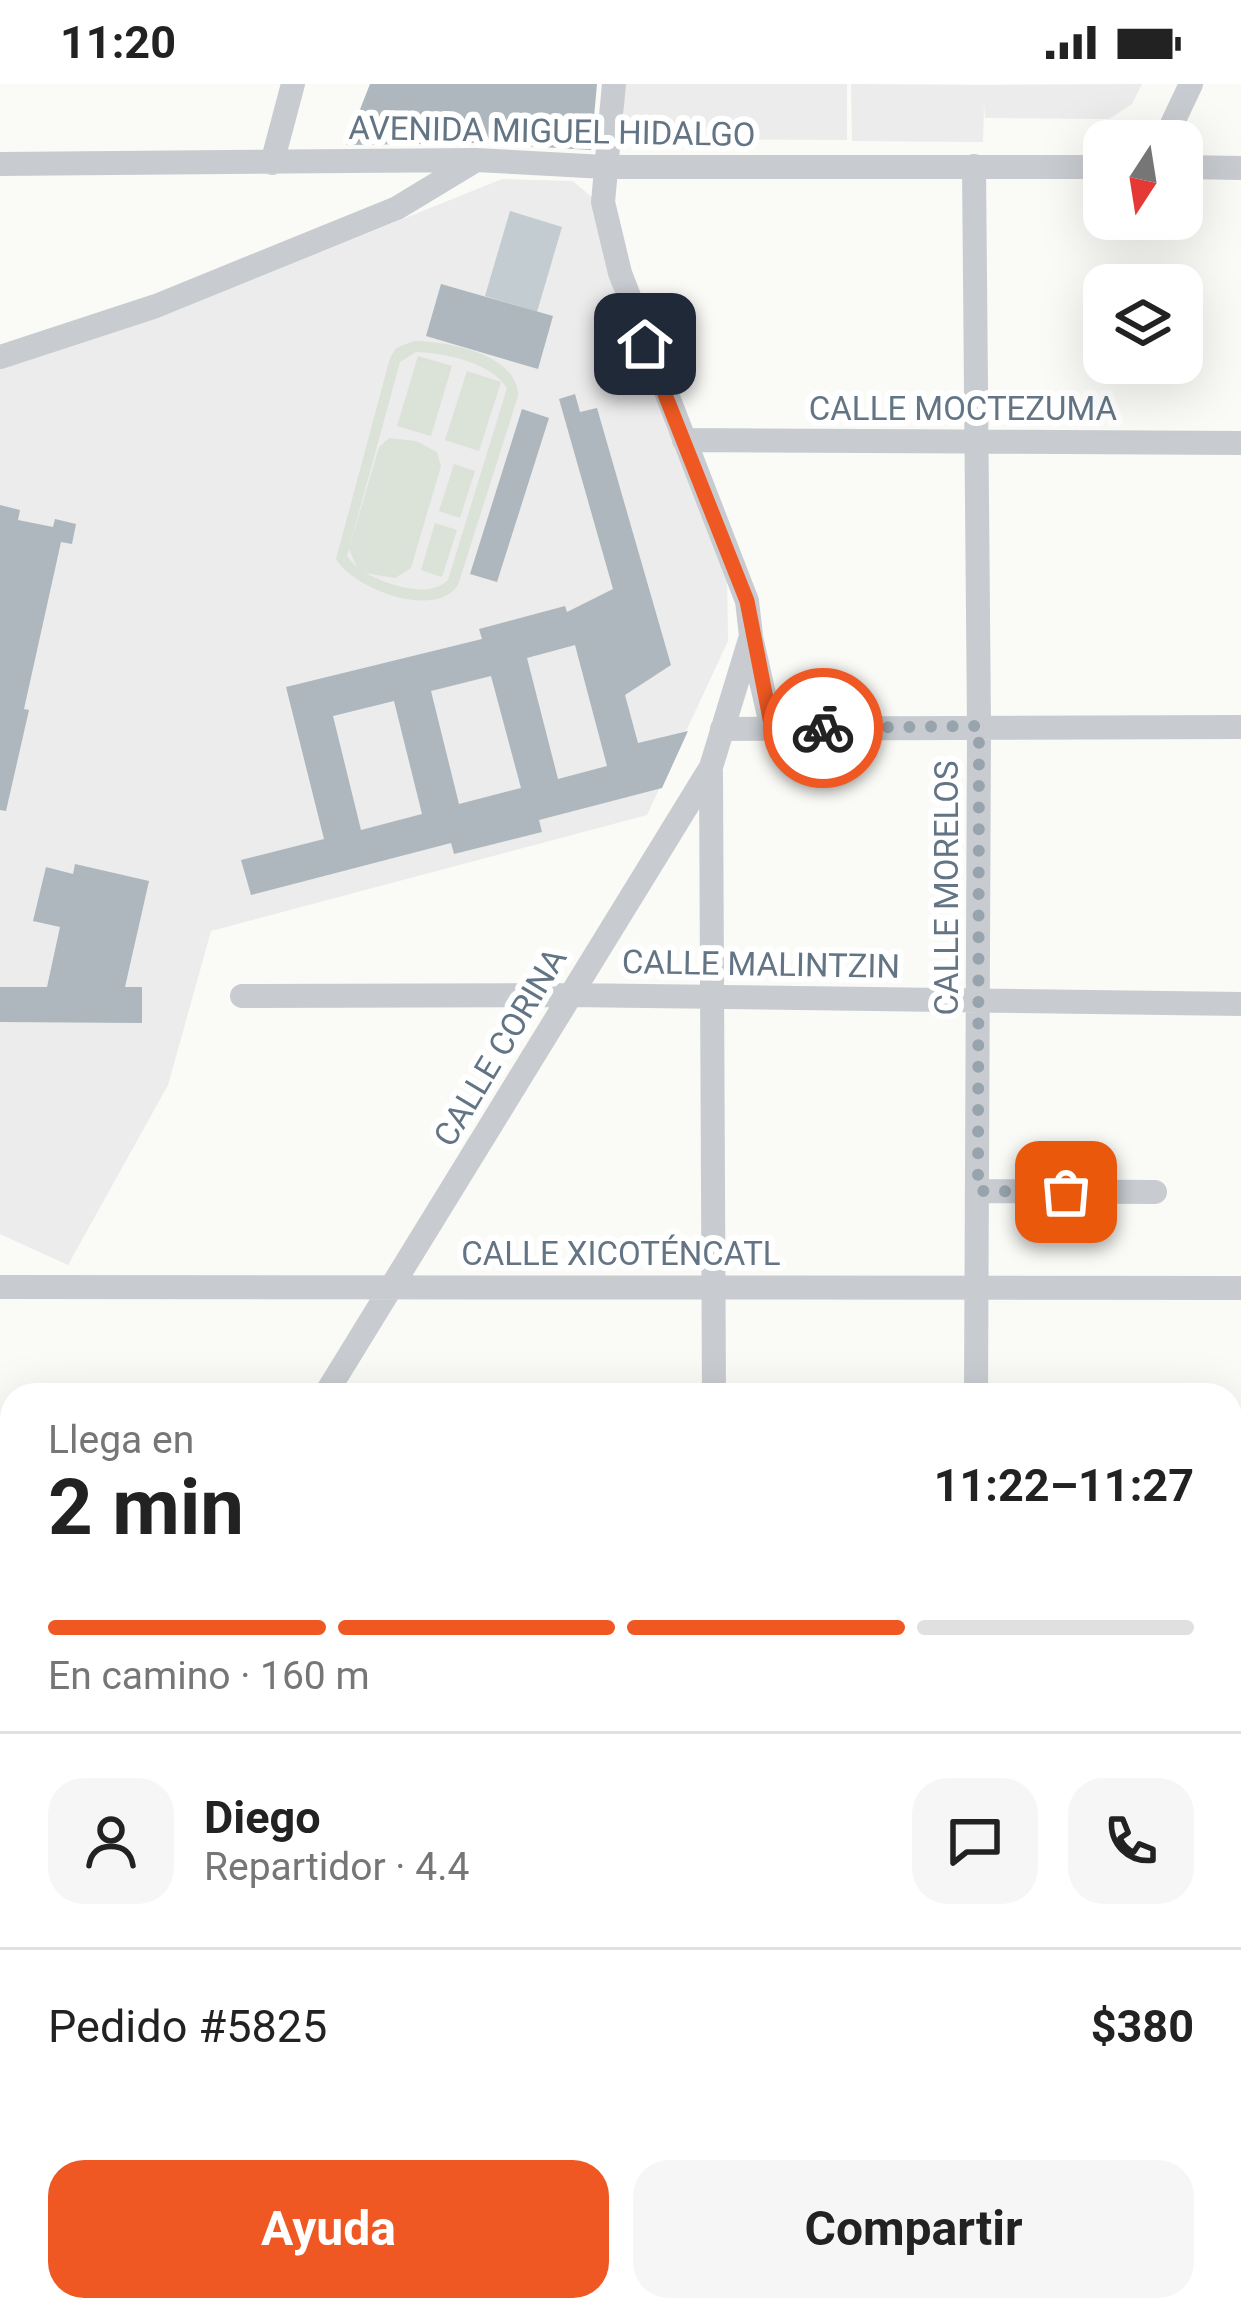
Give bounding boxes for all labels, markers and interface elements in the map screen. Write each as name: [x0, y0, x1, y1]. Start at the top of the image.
text: 11:20: [60, 16, 176, 69]
street label: AVENIDA MIGUEL HIDALGO: [348, 108, 756, 154]
north arrow: [1083, 120, 1203, 240]
map controls: [1083, 120, 1203, 384]
button: layers: [1083, 264, 1203, 384]
pin: [594, 293, 696, 395]
icon: home: [612, 311, 678, 377]
street label: CALLE MOCTEZUMA: [809, 389, 1118, 428]
courier: [763, 668, 883, 788]
icon: bike: [790, 695, 856, 761]
street label: CALLE MORELOS: [927, 760, 966, 1016]
street label: CALLE CORINA: [426, 940, 575, 1153]
street label: CALLE MALINTZIN: [622, 942, 900, 986]
pin: [1015, 1141, 1117, 1243]
icon: bag: [1033, 1159, 1099, 1225]
street label: CALLE XICOTÉNCATL: [461, 1234, 781, 1273]
text: Llega en: [48, 1417, 194, 1463]
text: 11:22–11:27: [934, 1459, 1194, 1512]
text: 2 min: [48, 1462, 244, 1553]
text: En camino · 160 m: [48, 1653, 370, 1699]
button: person: [48, 1778, 174, 1904]
button: chat: [912, 1778, 1038, 1904]
button: phone: [1068, 1778, 1194, 1904]
text: Diego: [204, 1791, 321, 1844]
text: Repartidor · 4.4: [204, 1844, 469, 1890]
text: Pedido #5825: [48, 2000, 327, 2053]
text: $380: [1091, 2000, 1194, 2053]
button: Ayuda: [48, 2160, 609, 2298]
button: Compartir: [633, 2160, 1194, 2298]

